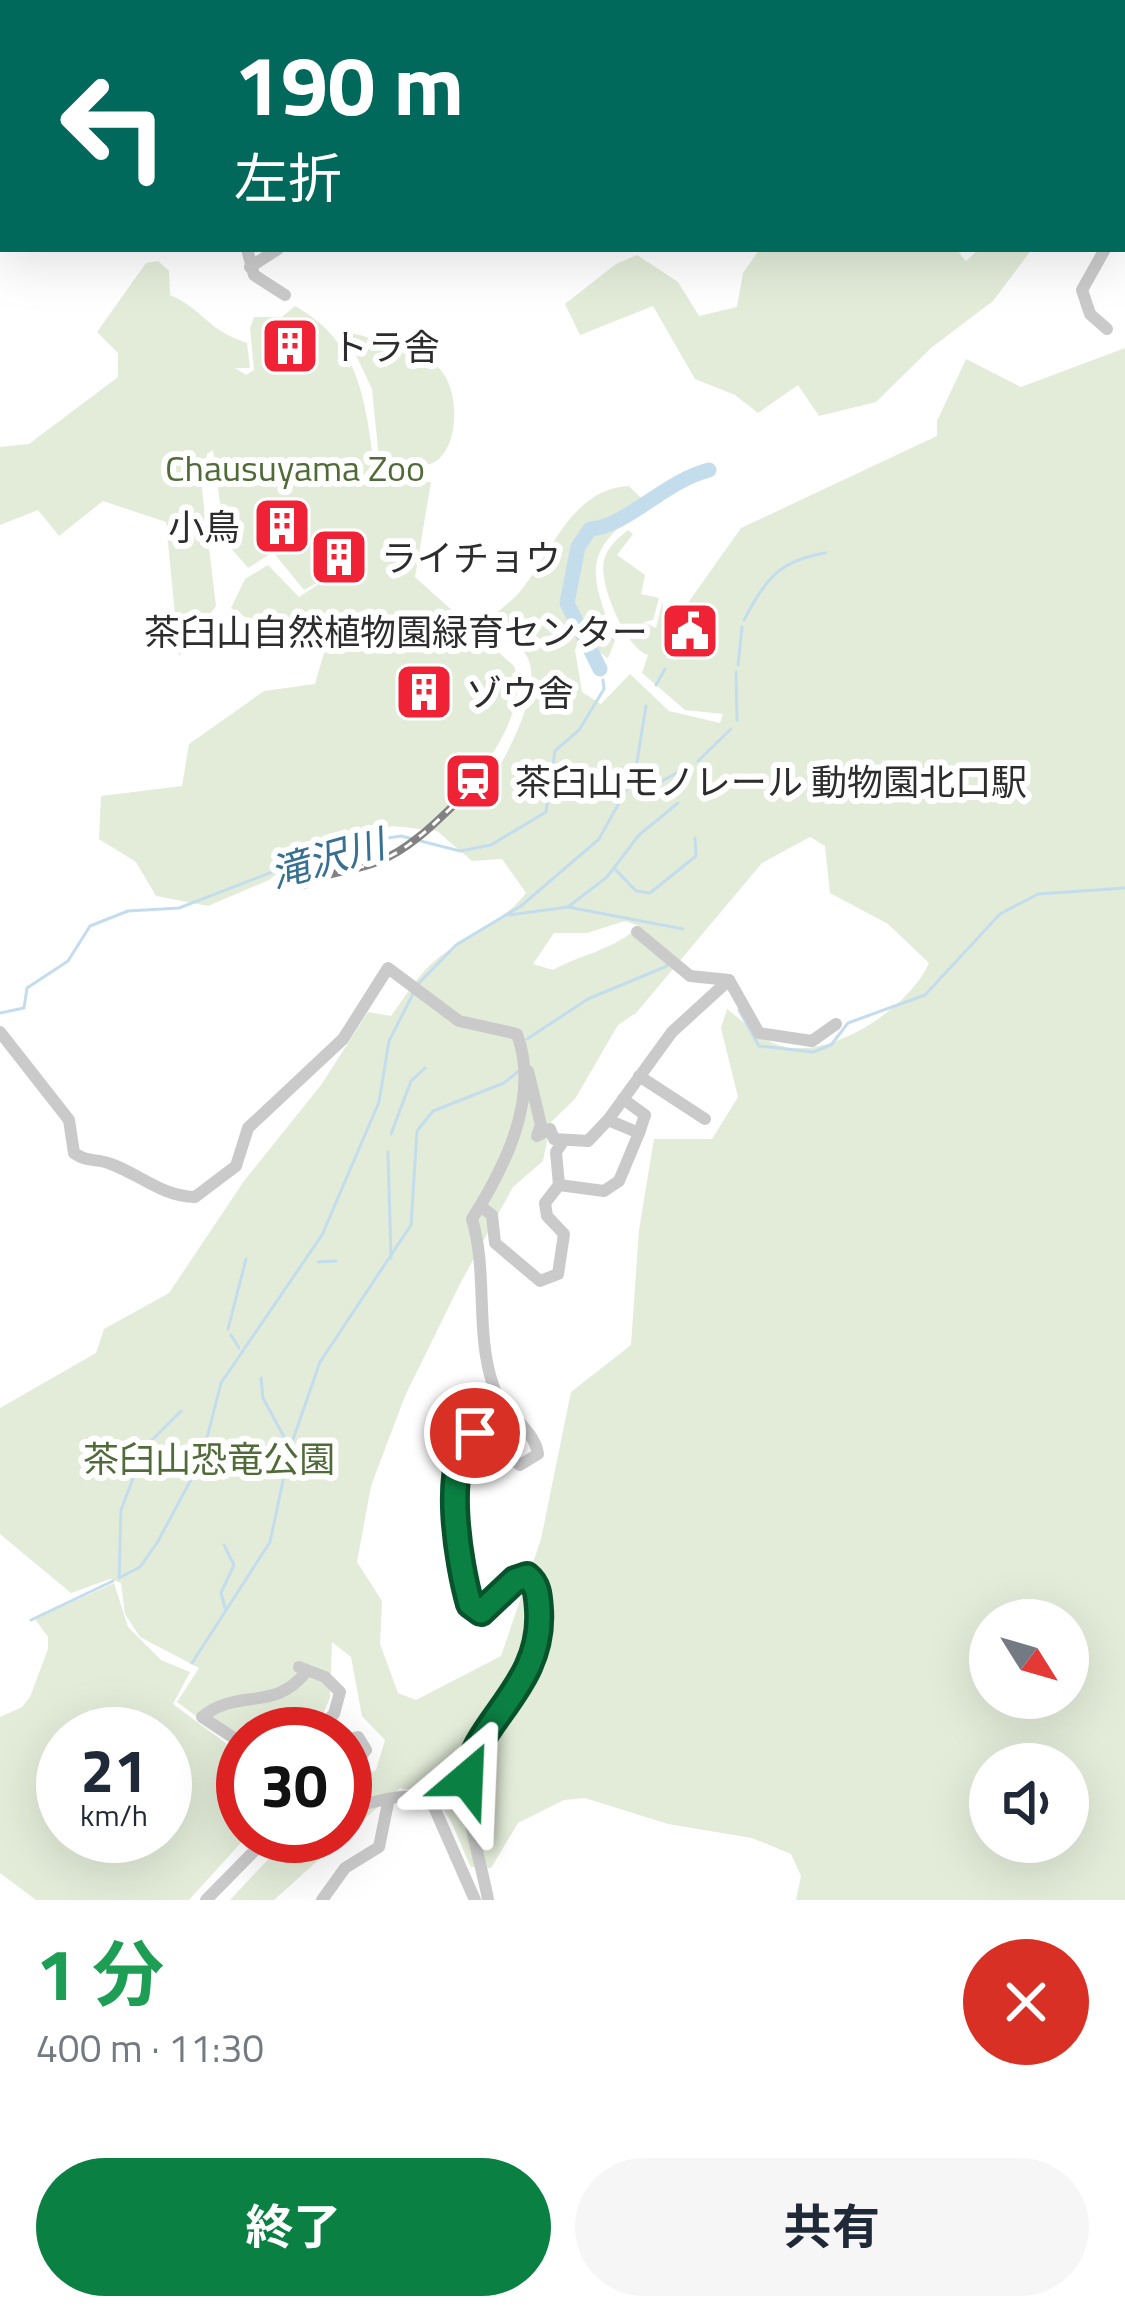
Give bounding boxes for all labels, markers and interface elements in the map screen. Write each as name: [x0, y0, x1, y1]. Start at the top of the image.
text: 190 m: [234, 20, 464, 148]
icon: left: [36, 48, 192, 204]
text: 左折: [234, 137, 342, 219]
building icon: トラ舎: [259, 315, 321, 377]
place label: トラ舎: [332, 319, 440, 374]
park label: Chausuyama Zoo: [165, 440, 425, 495]
building icon: 小鳥: [251, 495, 313, 557]
place label: 小鳥: [168, 499, 240, 554]
building icon: ライチョウ: [308, 526, 370, 588]
place label: ライチョウ: [381, 530, 561, 585]
public building icon: 茶臼山自然植物園緑育センター: [659, 600, 721, 662]
place label: 茶臼山自然植物園緑育センター: [144, 604, 648, 659]
building icon: ゾウ舎: [393, 661, 455, 723]
place label: ゾウ舎: [466, 665, 574, 720]
station icon: 茶臼山モノレール 動物園北口駅: [442, 750, 504, 812]
place label: 茶臼山モノレール 動物園北口駅: [515, 754, 1027, 809]
water label: 滝沢川: [263, 812, 395, 902]
pin: [424, 1382, 526, 1484]
icon: arrive: [442, 1400, 508, 1466]
park label: 茶臼山恐竜公園: [83, 1431, 335, 1486]
north arrow: [969, 1599, 1089, 1719]
map controls: [969, 1599, 1089, 1863]
speed limit sign: 30: [216, 1707, 372, 1863]
position arrow: [404, 1716, 530, 1842]
text: 21: [80, 1724, 148, 1815]
button: sound: [969, 1743, 1089, 1863]
text: km/h: [80, 1792, 148, 1838]
text: 1 分: [36, 1918, 164, 2028]
button: close: [963, 1939, 1089, 2065]
text: 400 m · 11:30: [36, 2018, 264, 2077]
button: 終了: [36, 2158, 551, 2296]
button: 共有: [575, 2158, 1089, 2296]

